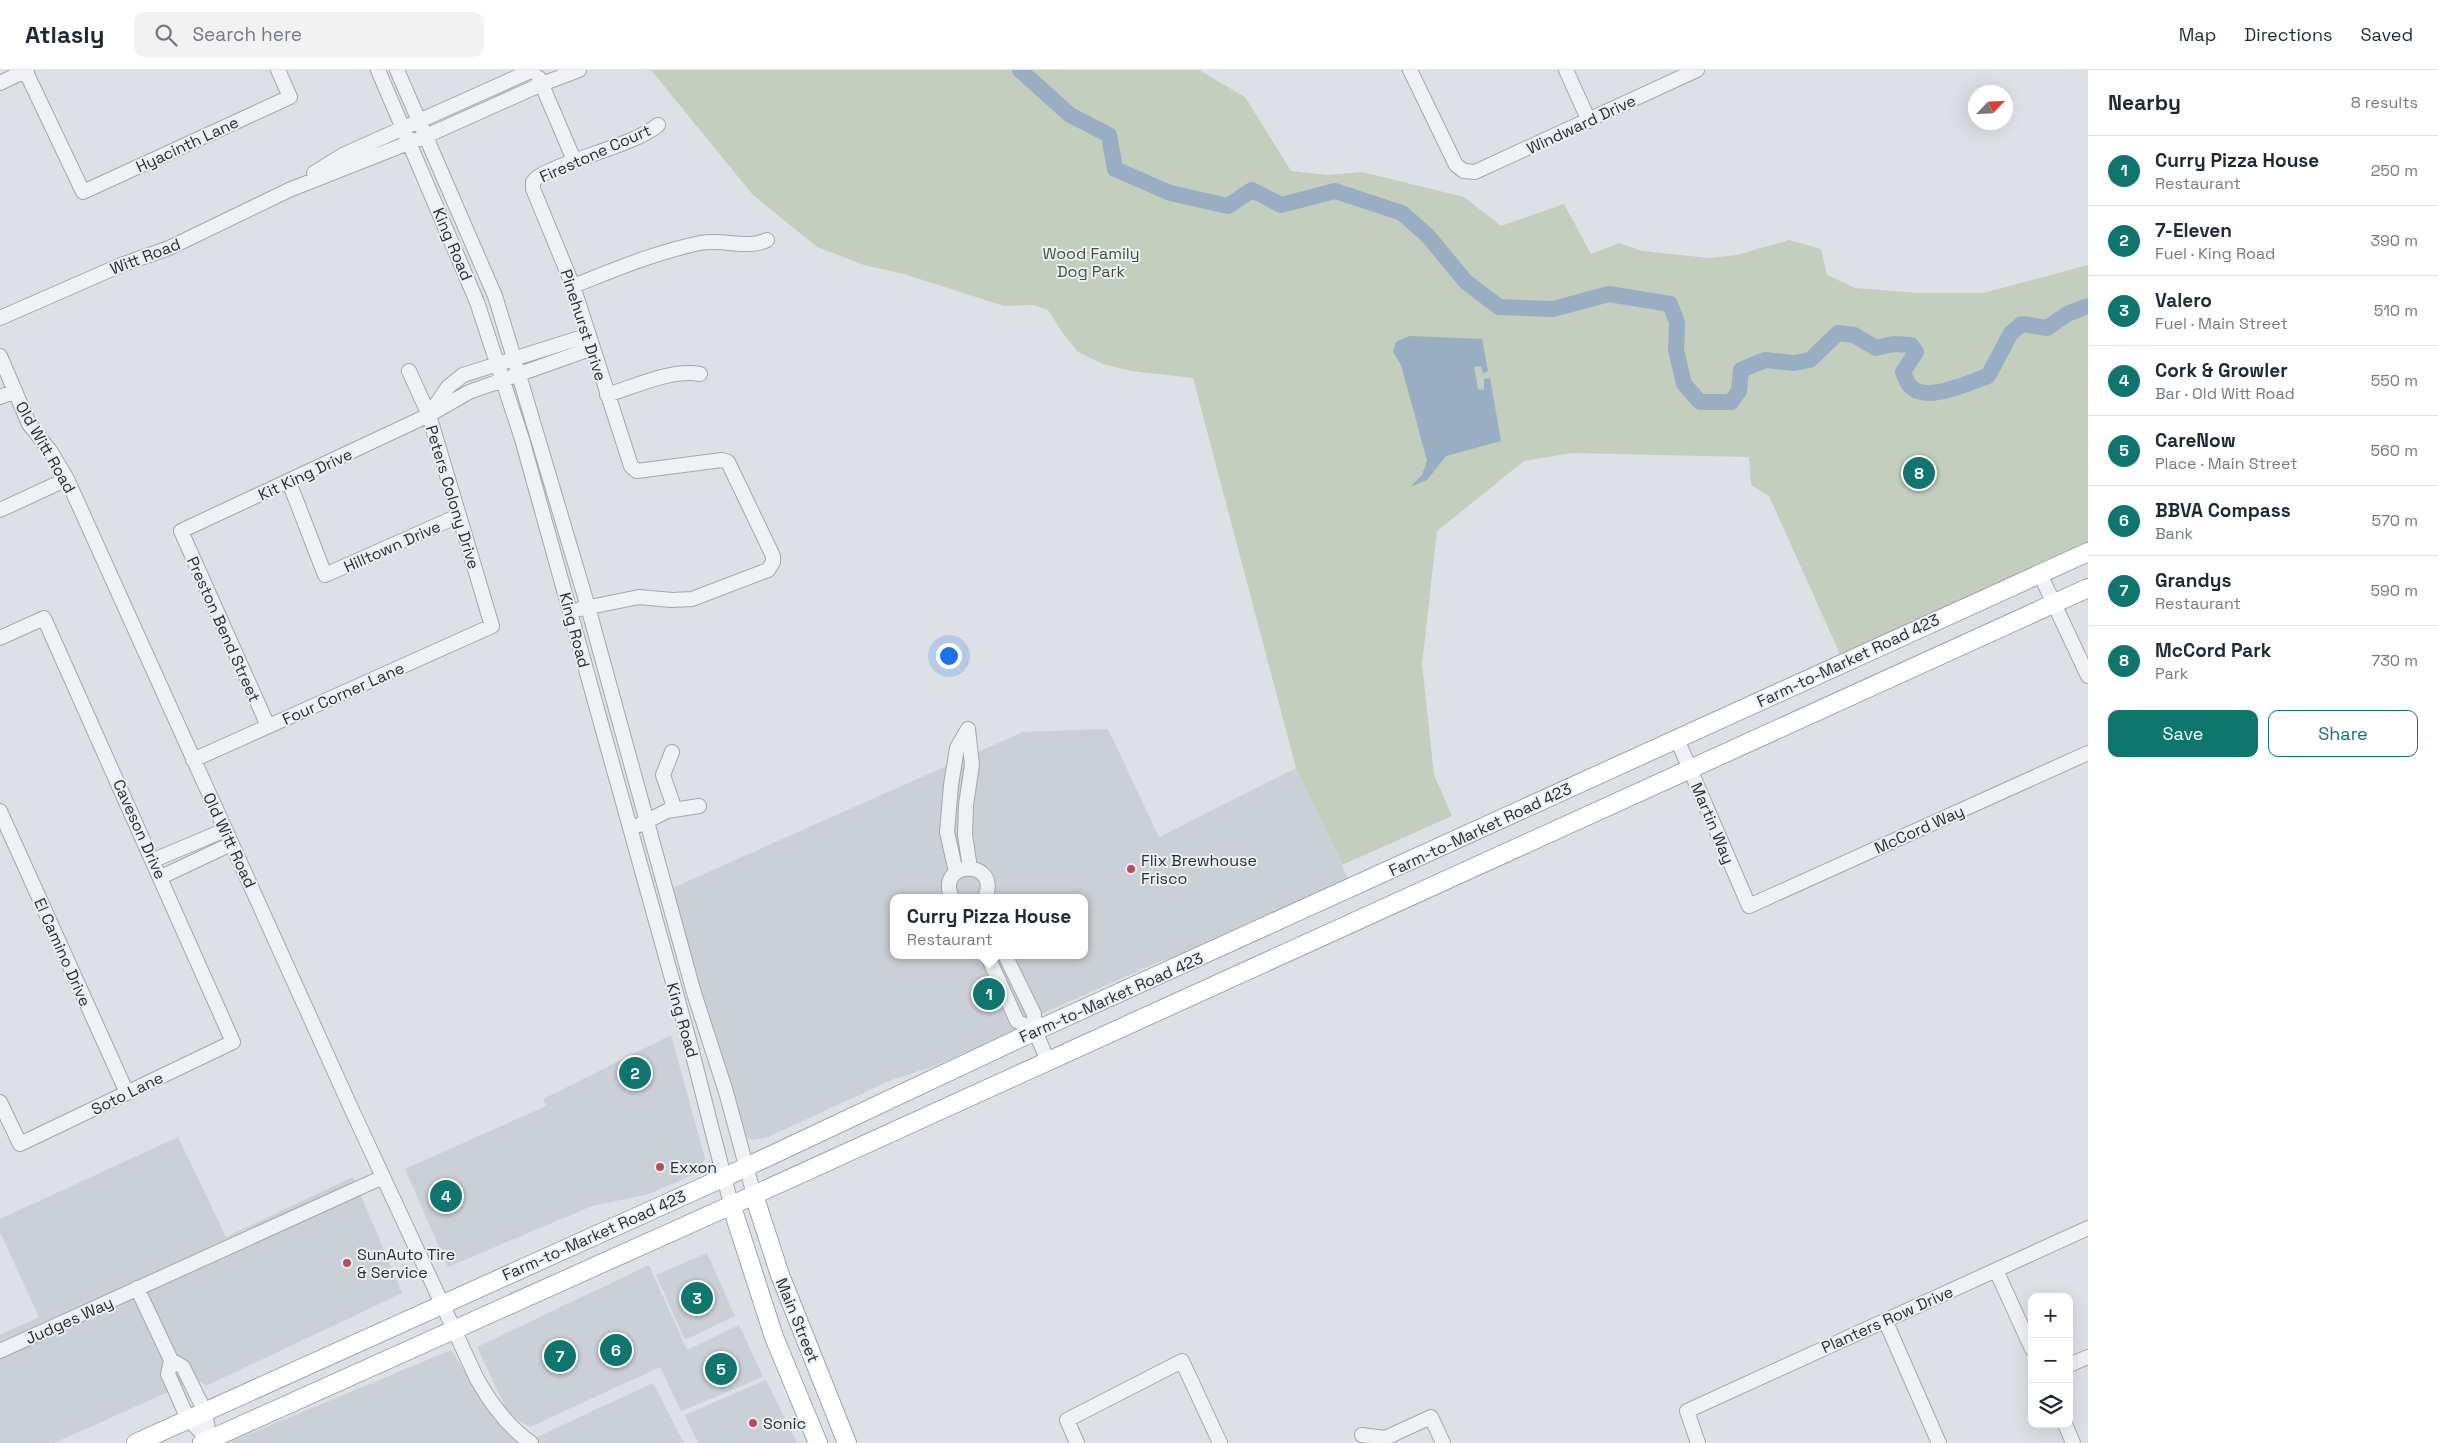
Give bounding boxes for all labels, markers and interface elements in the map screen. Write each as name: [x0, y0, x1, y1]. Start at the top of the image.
search box: [134, 12, 484, 57]
text: Atlasly: [25, 19, 104, 50]
icon: search: [152, 21, 180, 49]
text: Search here: [192, 22, 302, 47]
text: Map: [2179, 23, 2216, 46]
text: Directions: [2244, 23, 2333, 46]
text: Saved: [2361, 23, 2413, 46]
north arrow: [1968, 85, 2013, 130]
text: Nearby: [2108, 89, 2181, 116]
street label: Windward Drive: [1523, 90, 1639, 159]
text: 8 results: [2351, 92, 2418, 113]
street label: Hyacinth Lane: [133, 112, 242, 177]
street label: Firestone Court: [536, 120, 654, 187]
text: Curry Pizza House: [2155, 148, 2319, 173]
text: 1: [2120, 160, 2128, 181]
text: 250 m: [2371, 160, 2418, 181]
text: Restaurant: [2155, 173, 2241, 194]
street label: King Road: [428, 205, 477, 284]
text: 7-Eleven: [2155, 218, 2232, 243]
text: 2: [2119, 230, 2129, 251]
text: 390 m: [2370, 230, 2418, 251]
street label: Witt Road: [107, 233, 183, 279]
park label: Wood Family Dog Park: [1042, 243, 1140, 282]
text: Fuel · King Road: [2155, 243, 2275, 264]
street label: Pinehurst Drive: [556, 267, 611, 384]
text: Valero: [2155, 288, 2212, 313]
text: 3: [2119, 300, 2129, 321]
text: 510 m: [2374, 300, 2418, 321]
text: Fuel · Main Street: [2155, 313, 2288, 334]
text: Cork & Growler: [2155, 358, 2288, 383]
text: 4: [2119, 370, 2129, 391]
text: 550 m: [2371, 370, 2418, 391]
text: Bar · Old Witt Road: [2155, 383, 2295, 404]
street label: Old Witt Road: [11, 398, 80, 497]
street label: Peters Colony Drive: [421, 423, 484, 572]
text: CareNow: [2155, 428, 2236, 453]
text: 5: [2119, 440, 2129, 461]
text: 560 m: [2370, 440, 2418, 461]
street label: Kit King Drive: [255, 444, 356, 505]
text: Place · Main Street: [2155, 453, 2298, 474]
pin: 8: [1903, 454, 1935, 492]
text: BBVA Compass: [2155, 498, 2291, 523]
text: 6: [2119, 510, 2129, 531]
text: 570 m: [2372, 510, 2418, 531]
street label: Hilltown Drive: [340, 516, 444, 577]
text: Bank: [2155, 523, 2193, 544]
street label: Preston Bend Street: [182, 553, 265, 705]
text: Grandys: [2155, 568, 2231, 593]
text: 7: [2120, 580, 2128, 601]
text: 590 m: [2370, 580, 2418, 601]
street label: King Road: [554, 590, 595, 670]
text: Restaurant: [2155, 593, 2241, 614]
street label: Farm-to-Market Road 423: [1754, 609, 1943, 712]
text: McCord Park: [2155, 638, 2271, 663]
your location: [936, 643, 962, 669]
text: 8: [2119, 650, 2129, 671]
text: 730 m: [2371, 650, 2418, 671]
street label: Four Corner Lane: [279, 657, 407, 730]
text: Park: [2155, 663, 2188, 684]
button: Save: [2108, 710, 2258, 757]
button: Share: [2268, 710, 2418, 757]
street label: Caveson Drive: [108, 776, 171, 883]
street label: Farm-to-Market Road 423: [1386, 778, 1575, 881]
street label: Martin Way: [1686, 779, 1739, 867]
street label: Old Witt Road: [198, 789, 261, 891]
street label: McCord Way: [1871, 800, 1967, 859]
place label: Flix Brewhouse Frisco: [1141, 850, 1257, 889]
marker: Flix Brewhouse Frisco: [1125, 863, 1137, 875]
popup: [890, 894, 1088, 959]
street label: El Camino Drive: [29, 895, 96, 1010]
text: Curry Pizza House: [907, 904, 1071, 929]
text: Restaurant: [907, 929, 993, 950]
street label: Farm-to-Market Road 423: [1016, 947, 1206, 1048]
pin: 1: [973, 975, 1005, 1013]
street label: King Road: [662, 980, 703, 1060]
pin: 2: [619, 1054, 651, 1092]
street label: Soto Lane: [88, 1067, 167, 1120]
place label: Exxon: [670, 1157, 717, 1178]
marker: Exxon: [654, 1161, 666, 1173]
pin: 4: [430, 1177, 462, 1215]
street label: Farm-to-Market Road 423: [499, 1185, 689, 1286]
place label: SunAuto Tire & Service: [357, 1244, 455, 1283]
marker: SunAuto Tire & Service: [341, 1257, 353, 1269]
street label: Main Street: [771, 1275, 824, 1366]
pin: 3: [681, 1279, 713, 1317]
street label: Planters Row Drive: [1818, 1281, 1957, 1358]
street label: Judges Way: [22, 1292, 116, 1349]
map controls: [2028, 1293, 2073, 1428]
button: +: [2028, 1293, 2073, 1338]
pin: 6: [600, 1331, 632, 1369]
pin: 7: [544, 1337, 576, 1375]
button: −: [2028, 1338, 2073, 1383]
pin: 5: [705, 1350, 737, 1388]
button: layers: [2028, 1383, 2073, 1428]
place label: Sonic: [763, 1413, 806, 1434]
marker: Sonic: [747, 1417, 759, 1429]

